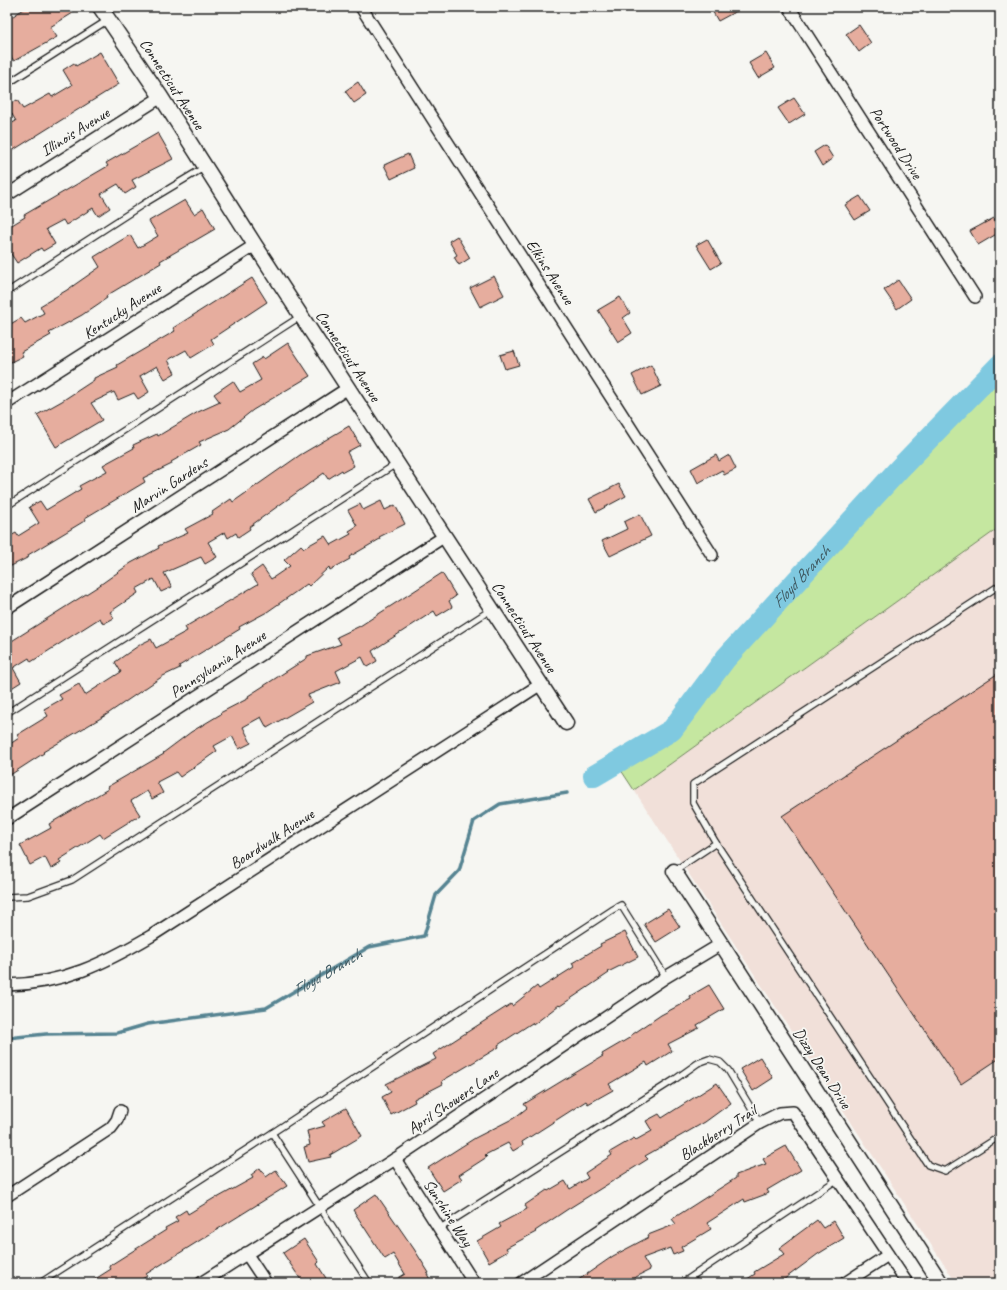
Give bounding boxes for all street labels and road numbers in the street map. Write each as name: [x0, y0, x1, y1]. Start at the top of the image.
street label: Connecticut Avenue: [135, 35, 210, 135]
street label: Illinois Avenue: [37, 102, 115, 161]
street label: Portwood Drive: [865, 103, 928, 184]
street label: Elkins Avenue: [522, 236, 579, 310]
street label: Kentucky Avenue: [79, 277, 166, 344]
street label: Connecticut Avenue: [311, 307, 386, 407]
street label: Marvin Gardens: [127, 452, 213, 517]
street label: Connecticut Avenue: [487, 578, 562, 678]
street label: Pennsylvania Avenue: [166, 625, 271, 702]
street label: Boardwalk Avenue: [226, 803, 319, 874]
street label: Dizzy Dean Drive: [788, 1024, 857, 1114]
street label: April Showers Lane: [404, 1062, 504, 1139]
street label: Blackberry Trail: [676, 1099, 763, 1165]
street label: Sunshine Way: [419, 1175, 478, 1252]

